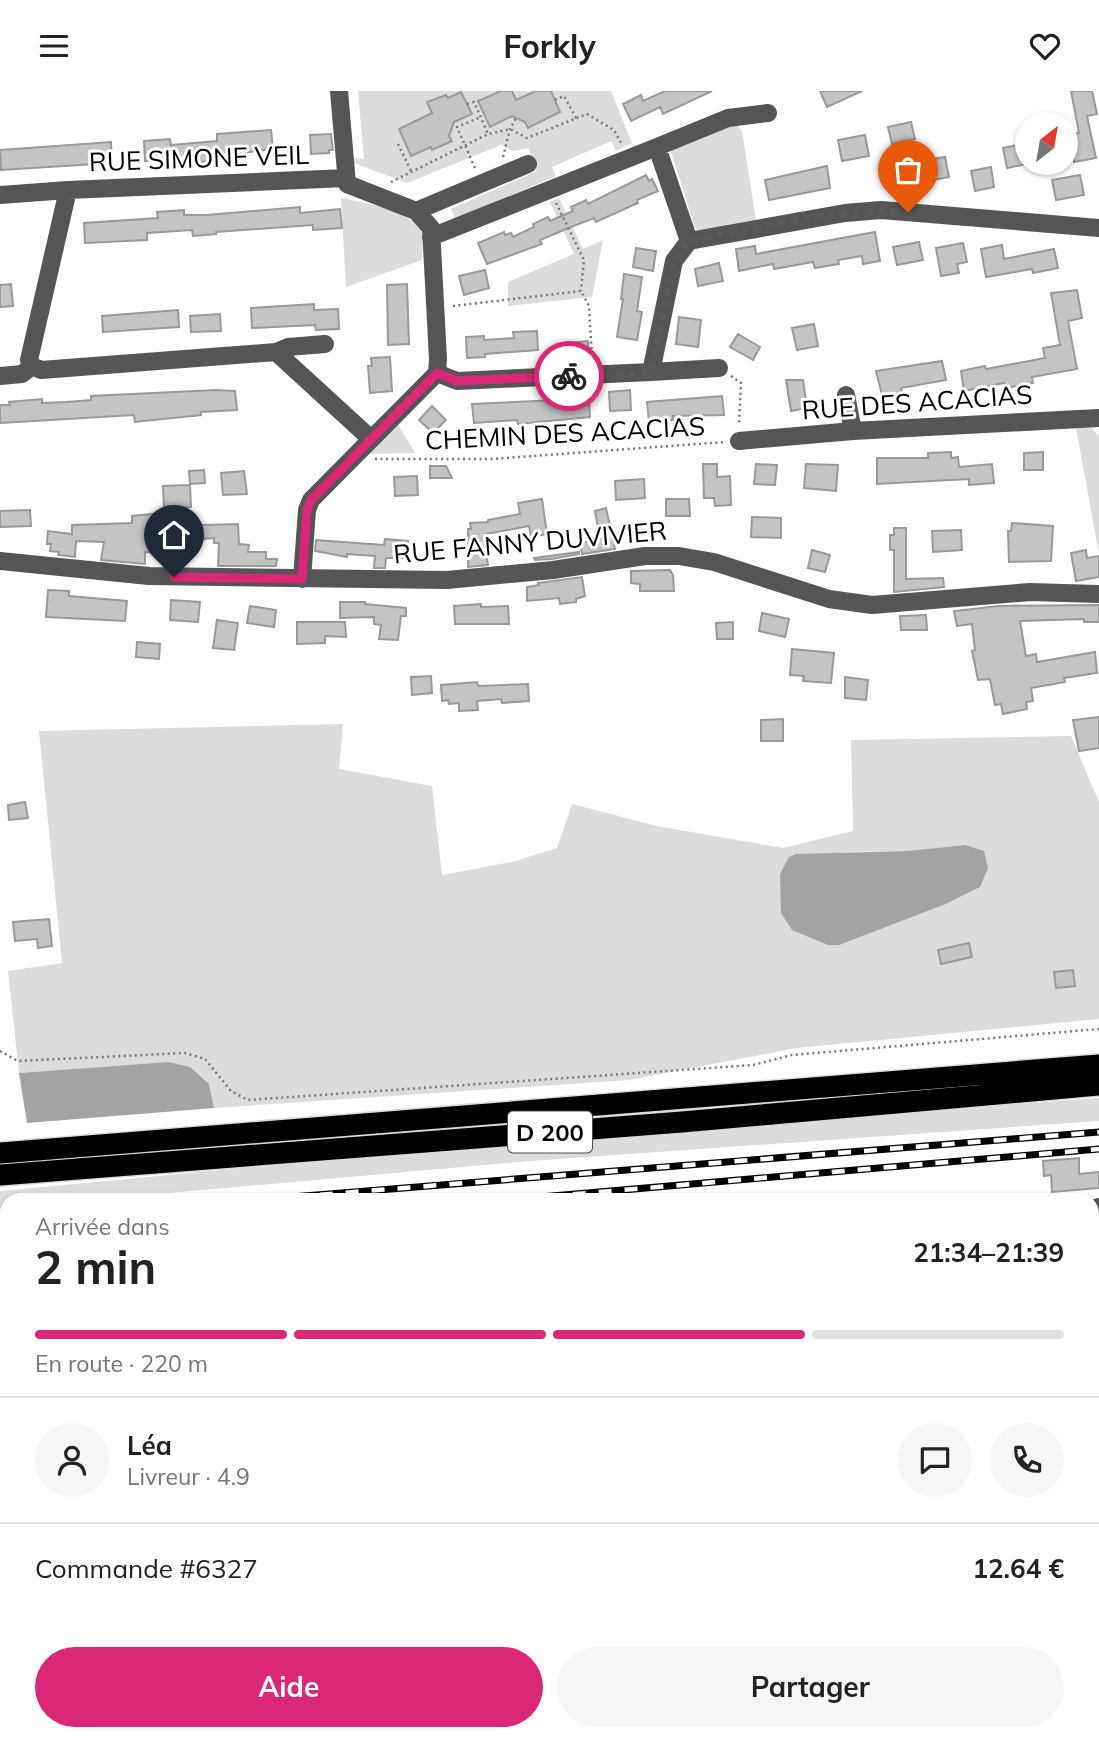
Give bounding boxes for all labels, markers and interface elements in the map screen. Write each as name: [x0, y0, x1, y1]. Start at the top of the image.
text: Forkly: [503, 26, 596, 66]
icon: menu: [35, 27, 73, 65]
icon: heart: [1026, 27, 1064, 65]
north arrow: [1015, 112, 1078, 175]
map controls: [1015, 112, 1078, 175]
street label: RUE SIMONE VEIL: [88, 138, 310, 178]
pin: [878, 140, 938, 212]
icon: bag: [889, 151, 927, 189]
courier: [534, 341, 604, 411]
icon: bike: [550, 357, 588, 395]
street label: RUE DES ACACIAS: [801, 377, 1033, 427]
street label: CHEMIN DES ACACIAS: [424, 409, 706, 457]
pin: [144, 505, 204, 577]
street label: RUE FANNY DUVIVIER: [392, 514, 668, 570]
icon: home: [155, 516, 193, 554]
road number: D 200: [508, 1112, 592, 1153]
text: Arrivée dans: [35, 1212, 170, 1241]
text: 21:34–21:39: [913, 1236, 1064, 1269]
text: 2 min: [35, 1238, 156, 1296]
text: En route · 220 m: [35, 1349, 208, 1378]
button: person: [35, 1423, 109, 1497]
button: chat: [898, 1423, 972, 1497]
button: phone: [990, 1423, 1064, 1497]
text: Léa: [127, 1429, 172, 1462]
text: Livreur · 4.9: [127, 1462, 250, 1491]
text: Commande #6327: [35, 1552, 258, 1585]
text: 12.64 €: [972, 1552, 1064, 1585]
button: Aide: [35, 1647, 543, 1727]
button: Partager: [557, 1647, 1064, 1727]

